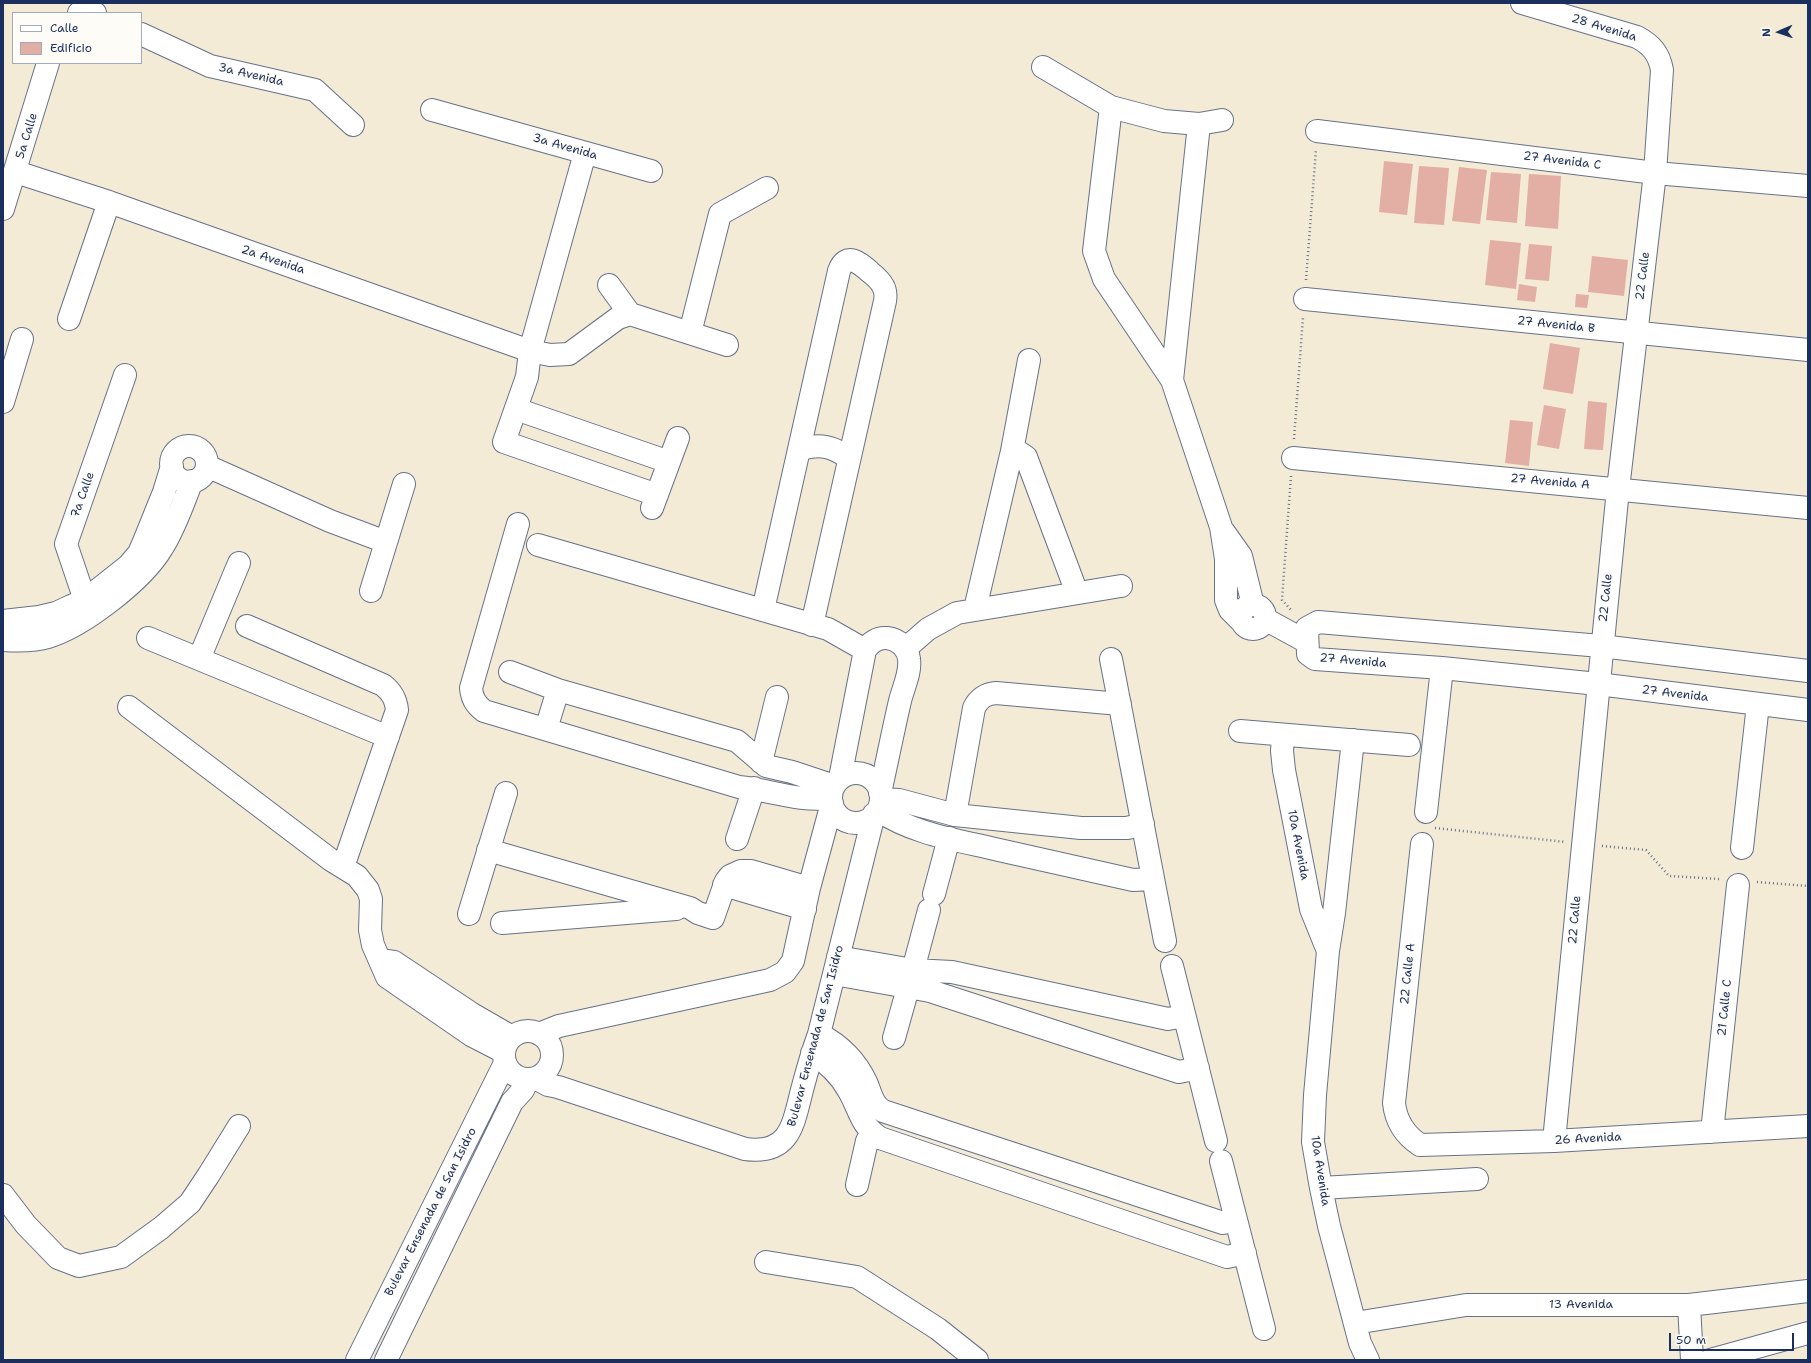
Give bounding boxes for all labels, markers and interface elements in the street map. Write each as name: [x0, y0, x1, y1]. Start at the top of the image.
street label: 28 Avenida: [1570, 11, 1638, 45]
legend: [12, 12, 142, 64]
north arrow: [1759, 12, 1799, 52]
text: Calle: [50, 20, 79, 36]
text: N: [1759, 28, 1774, 37]
text: Edificio: [50, 40, 92, 56]
street label: 3a Avenida: [217, 60, 285, 90]
street label: 5a Calle: [13, 111, 41, 161]
street label: 3a Avenida: [531, 131, 599, 163]
street label: 27 Avenida C: [1522, 149, 1602, 173]
street label: 2a Avenida: [239, 242, 307, 278]
street label: 22 Calle: [1633, 251, 1653, 301]
street label: 27 Avenida B: [1516, 314, 1596, 336]
street label: 7a Calle: [68, 470, 98, 520]
street label: 27 Avenida A: [1510, 471, 1590, 493]
street label: 22 Calle: [1596, 573, 1616, 623]
street label: 27 Avenida: [1319, 651, 1387, 671]
street label: 27 Avenida: [1641, 683, 1709, 705]
street label: 10a Avenida: [1284, 809, 1312, 881]
street label: 22 Calle: [1566, 895, 1584, 945]
street label: 22 Calle A: [1398, 943, 1418, 1005]
street label: Bulevar Ensenada de San Isidro: [785, 944, 847, 1128]
street label: 21 Calle C: [1715, 979, 1735, 1037]
street label: Bulevar Ensenada de San Isidro: [382, 1125, 480, 1299]
street label: 26 Avenida: [1554, 1130, 1622, 1148]
street label: 10a Avenida: [1307, 1135, 1333, 1207]
street label: 13 Avenida: [1549, 1298, 1613, 1312]
scale bar: [1671, 1325, 1796, 1351]
text: 50 m: [1676, 1332, 1706, 1348]

